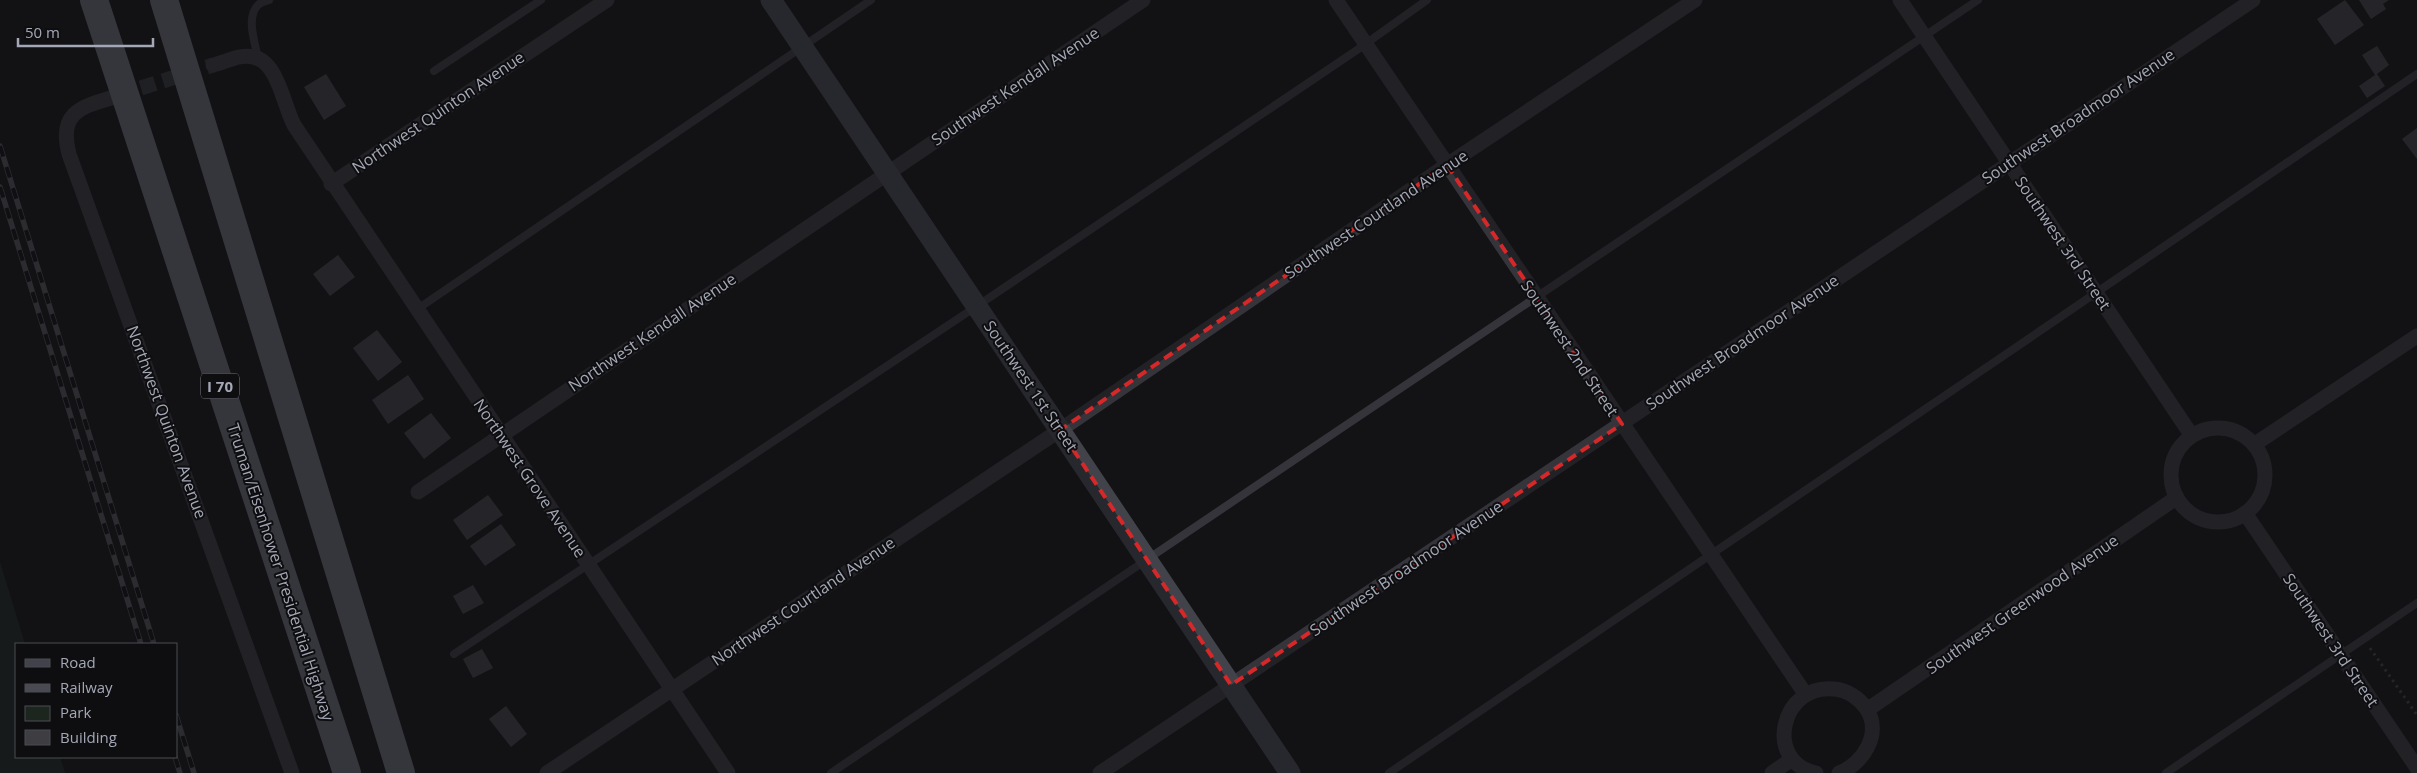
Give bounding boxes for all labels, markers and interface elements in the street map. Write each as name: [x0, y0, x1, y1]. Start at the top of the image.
scale bar: [18, 15, 152, 47]
text: 50 m: [25, 22, 60, 42]
street label: Southwest Kendall Avenue: [927, 22, 1103, 150]
street label: Southwest Broadmoor Avenue: [1977, 43, 2179, 189]
street label: Northwest Quinton Avenue: [347, 46, 529, 178]
street label: Southwest Courtland Avenue: [1280, 144, 1472, 284]
street label: Southwest 3rd Street: [2010, 172, 2116, 314]
street label: Northwest Kendall Avenue: [564, 268, 740, 396]
street label: Southwest Broadmoor Avenue: [1641, 269, 1843, 415]
street label: Southwest 2nd Street: [1516, 275, 1624, 421]
street label: Southwest 1st Street: [979, 316, 1083, 456]
street label: Northwest Quinton Avenue: [122, 323, 212, 521]
road number: I 70: [201, 374, 239, 398]
street label: Northwest Grove Avenue: [469, 394, 591, 562]
street label: Truman/Eisenhower Presidential Highway: [222, 421, 340, 724]
street label: Southwest Broadmoor Avenue: [1305, 495, 1507, 641]
street label: Southwest Greenwood Avenue: [1922, 529, 2122, 679]
street label: Northwest Courtland Avenue: [707, 531, 899, 671]
street label: Southwest 3rd Street: [2278, 569, 2384, 711]
legend: [15, 643, 178, 758]
text: Road: [60, 652, 96, 672]
text: Railway: [60, 677, 113, 697]
text: Park: [60, 702, 91, 722]
text: Building: [60, 727, 117, 747]

